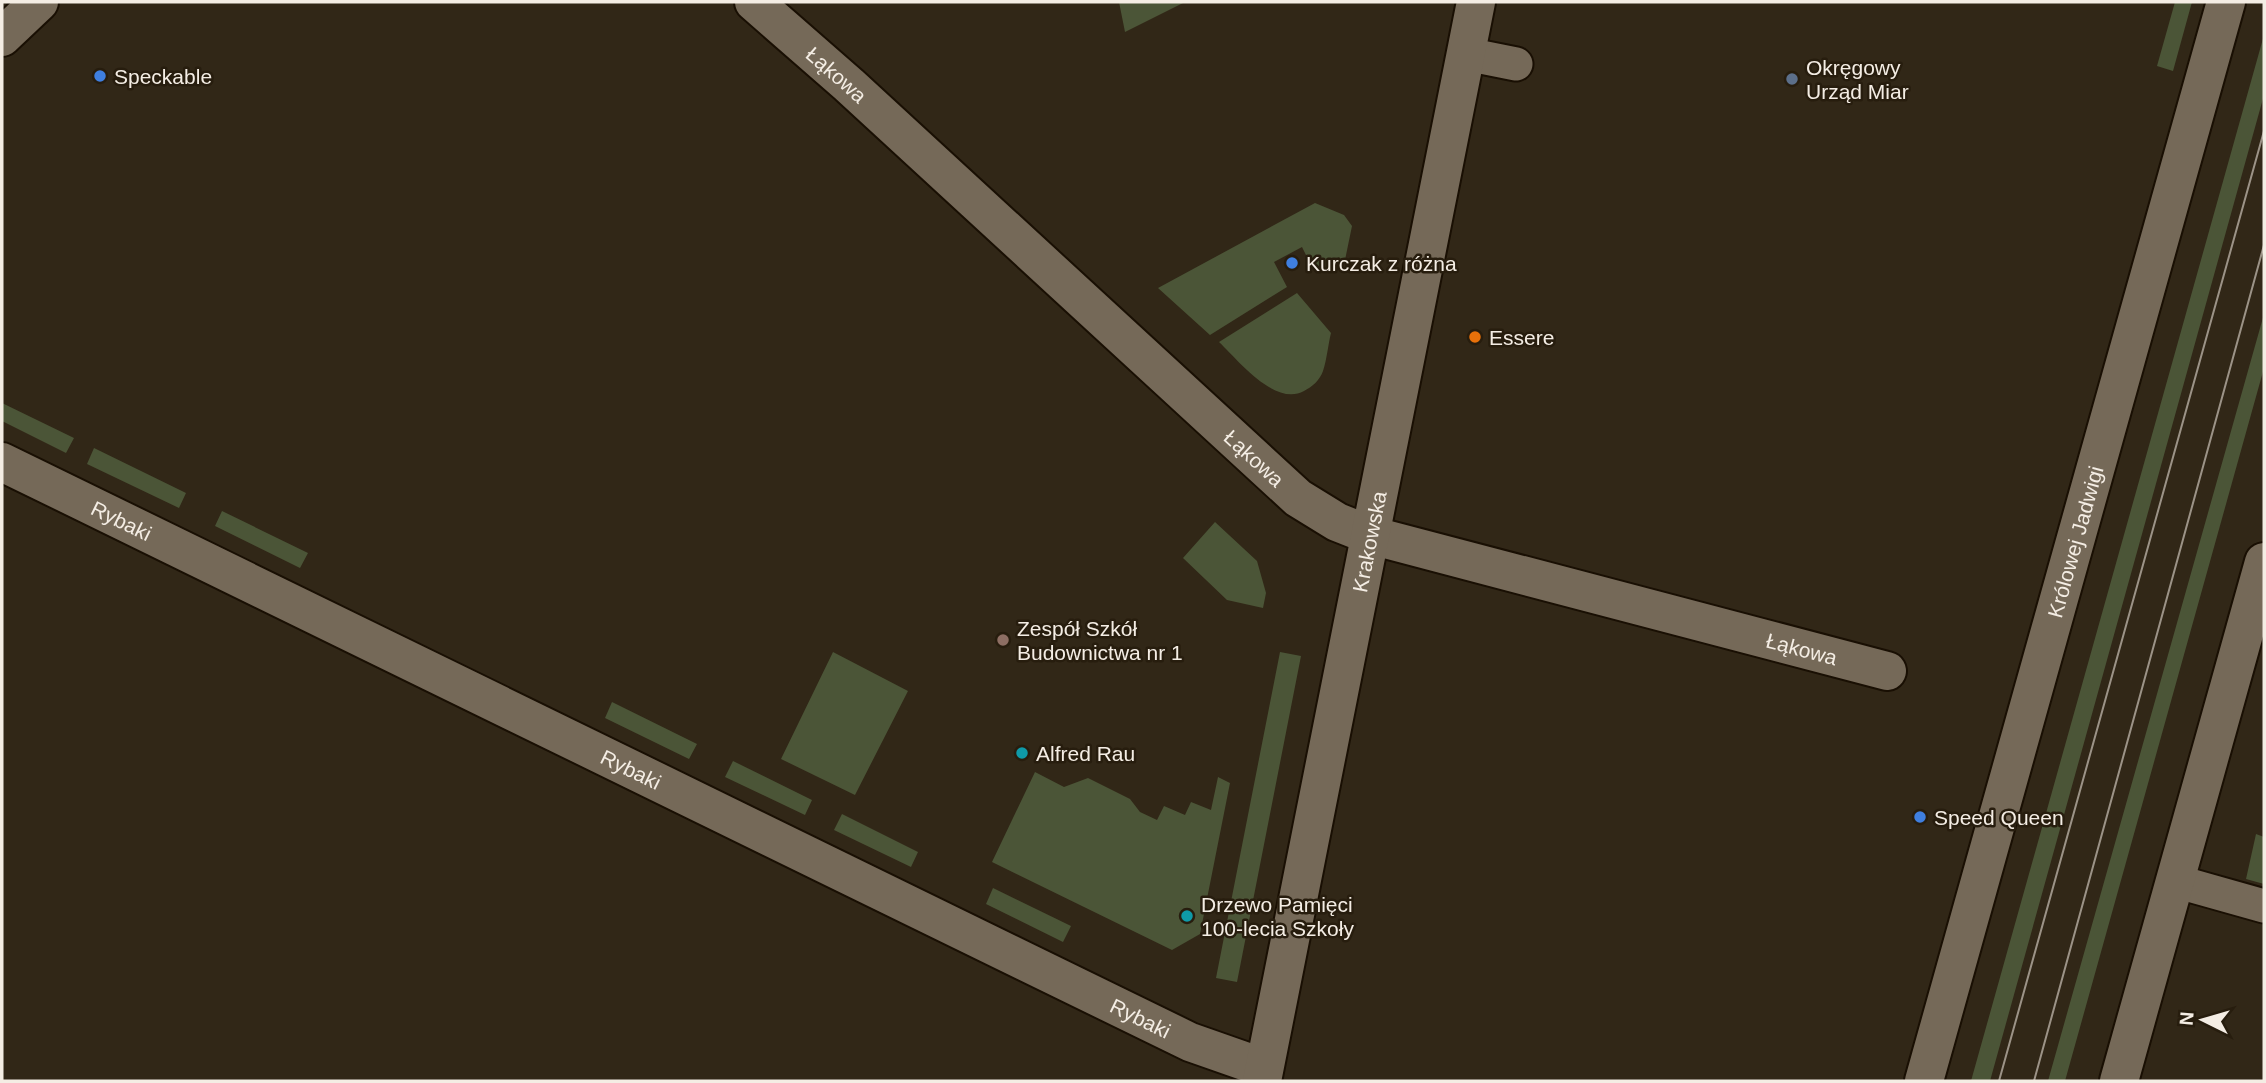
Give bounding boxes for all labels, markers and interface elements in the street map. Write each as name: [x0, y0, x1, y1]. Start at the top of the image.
street label: Łąkowa: [802, 42, 872, 107]
place label: Okręgowy Urząd Miar: [1806, 56, 1909, 103]
place label: Speckable: [114, 65, 212, 88]
marker: Speckable: [92, 68, 108, 84]
marker: Okręgowy Urząd Miar: [1784, 71, 1800, 87]
place label: Kurczak z różna: [1306, 252, 1457, 275]
marker: Kurczak z różna: [1284, 255, 1300, 271]
place label: Essere: [1489, 326, 1554, 349]
marker: Essere: [1467, 329, 1483, 345]
street label: Łąkowa: [1220, 425, 1289, 491]
street label: Królowej Jadwigi: [2043, 463, 2107, 620]
street label: Krakowska: [1348, 489, 1390, 594]
street label: Rybaki: [88, 496, 155, 545]
place label: Zespół Szkół Budownictwa nr 1: [1017, 617, 1183, 664]
street label: Łąkowa: [1764, 628, 1840, 669]
marker: Zespół Szkół Budownictwa nr 1: [995, 632, 1011, 648]
place label: Alfred Rau: [1036, 742, 1135, 765]
street label: Rybaki: [597, 745, 665, 794]
marker: Alfred Rau: [1014, 745, 1030, 761]
place label: Speed Queen: [1934, 806, 2064, 829]
marker: Speed Queen: [1912, 809, 1928, 825]
place label: Drzewo Pamięci 100-lecia Szkoły: [1201, 893, 1354, 940]
marker: Drzewo Pamięci 100-lecia Szkoły: [1179, 908, 1195, 924]
north arrow: [2168, 985, 2238, 1055]
street label: Rybaki: [1107, 993, 1174, 1042]
text: N: [2176, 1011, 2198, 1026]

